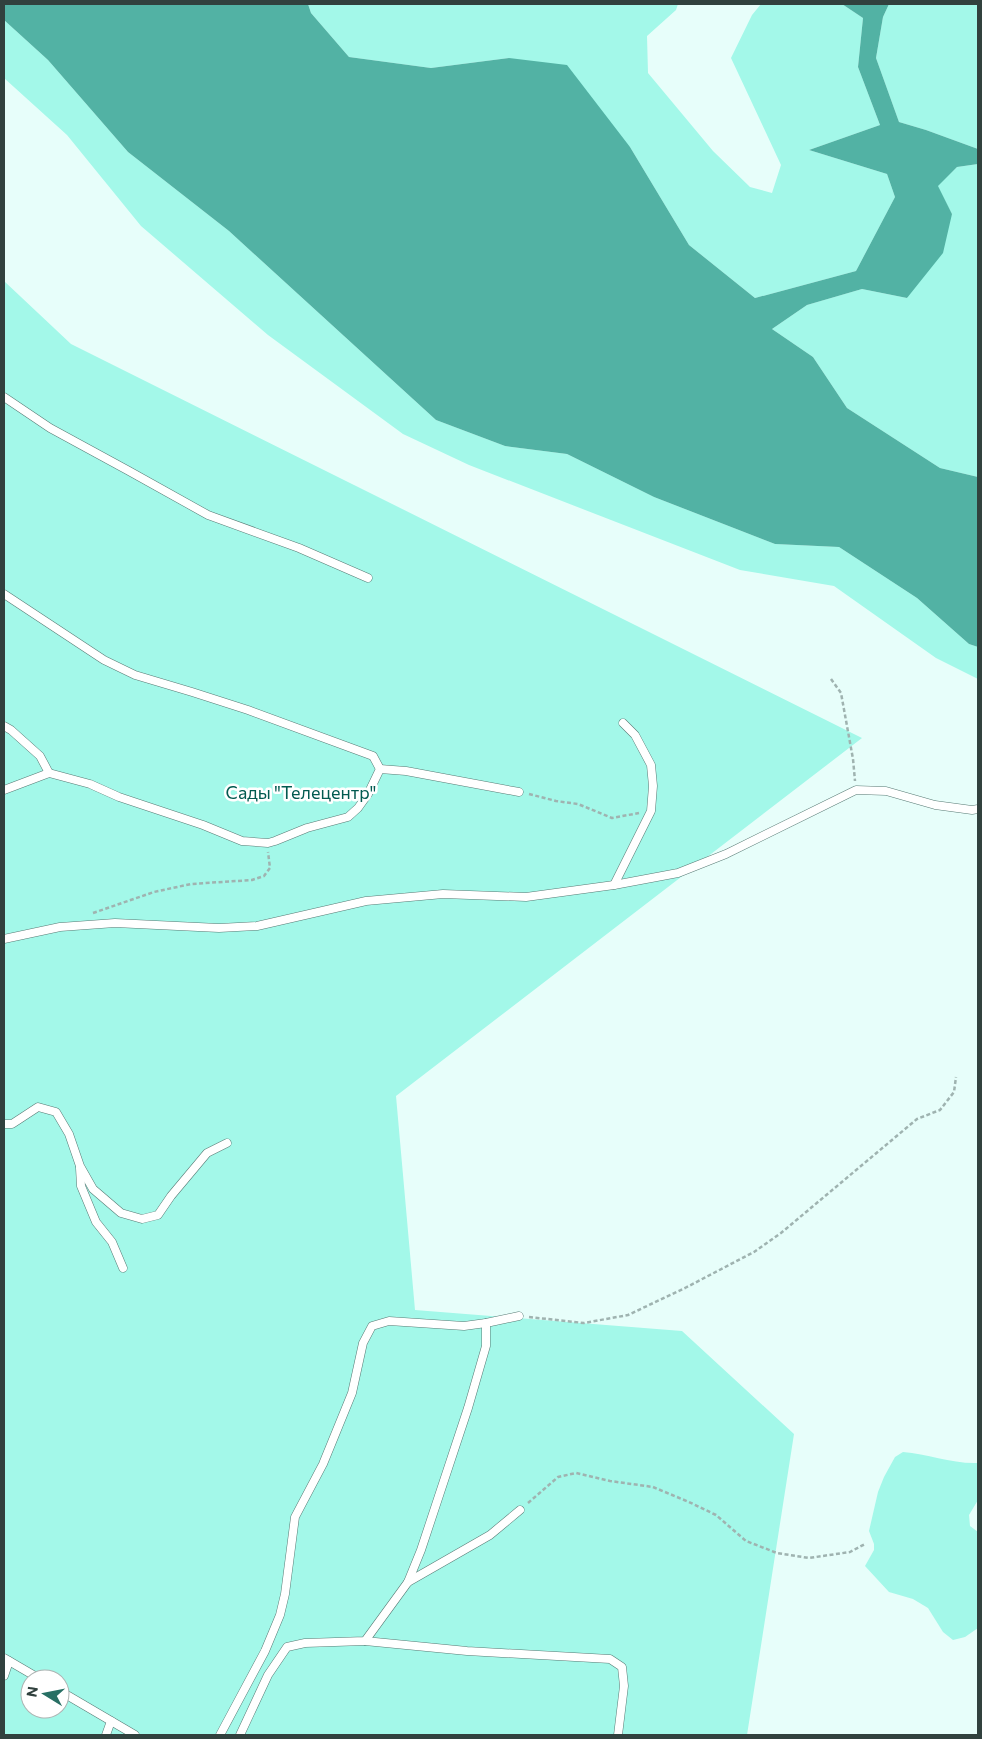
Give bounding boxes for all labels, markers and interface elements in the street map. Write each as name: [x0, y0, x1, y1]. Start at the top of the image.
park label: Сады "Телецентр": [226, 781, 376, 803]
north arrow: [20, 1669, 70, 1719]
text: N: [22, 1685, 41, 1698]

